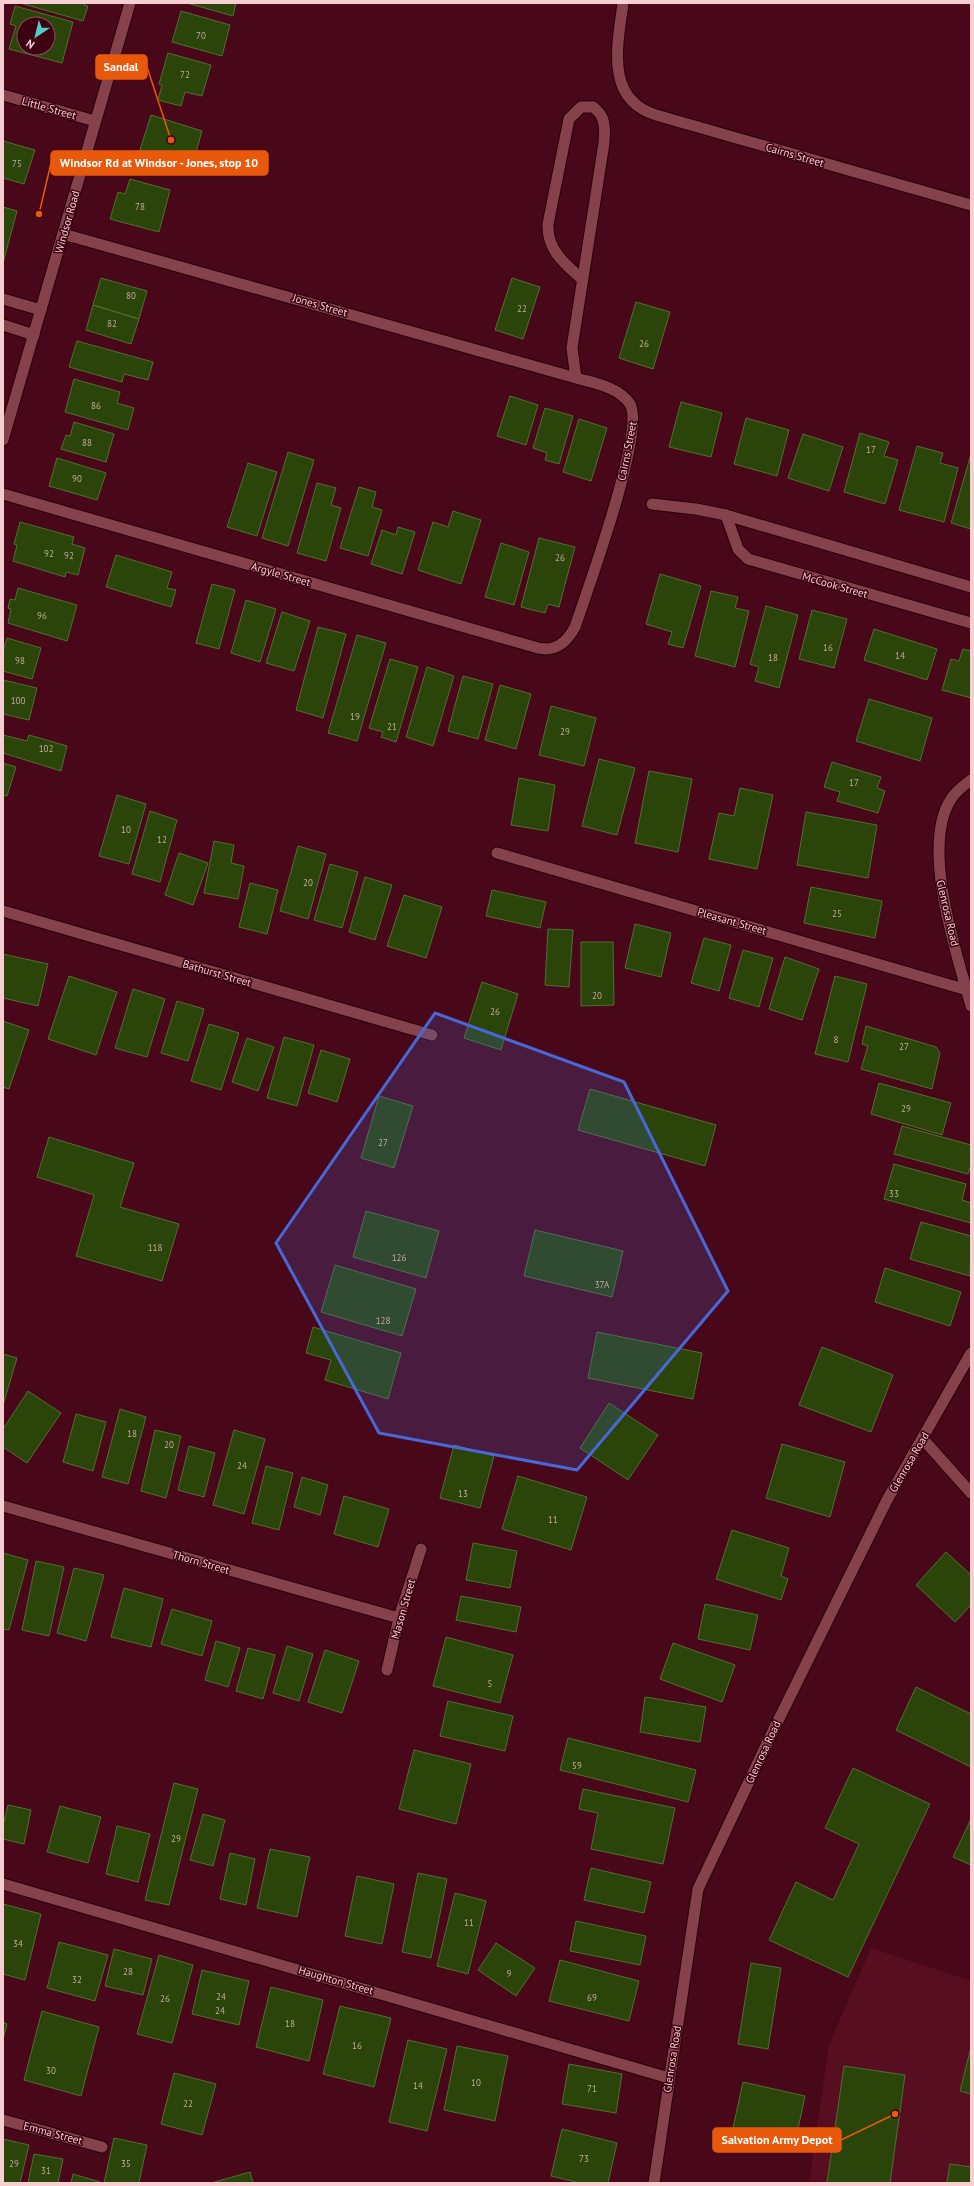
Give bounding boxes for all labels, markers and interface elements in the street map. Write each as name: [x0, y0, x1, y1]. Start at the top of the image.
north arrow: [16, 16, 56, 56]
house number: 70: [196, 30, 206, 41]
text: N: [23, 36, 37, 52]
callout: Sandal: [96, 55, 147, 79]
text: Sandal: [104, 59, 139, 74]
house number: 72: [180, 69, 190, 80]
street label: Little Street: [20, 94, 78, 123]
street label: Cairns Street: [764, 140, 826, 170]
callout: Windsor Rd at Windsor - Jones, stop 10: [51, 151, 268, 175]
text: Windsor Rd at Windsor - Jones, stop 10: [60, 155, 258, 170]
house number: 75: [12, 158, 22, 169]
street label: Windsor Road: [51, 189, 83, 255]
house number: 78: [135, 201, 145, 212]
house number: 80: [126, 290, 136, 301]
street label: Jones Street: [290, 290, 349, 320]
house number: 22: [517, 303, 527, 314]
house number: 82: [107, 318, 117, 329]
house number: 26: [639, 338, 649, 349]
house number: 86: [91, 400, 101, 411]
street label: Cairns Street: [614, 420, 640, 482]
house number: 88: [82, 437, 92, 448]
house number: 17: [866, 444, 876, 455]
house number: 90: [72, 473, 82, 484]
house number: 92: [44, 548, 54, 559]
house number: 92: [64, 550, 74, 561]
house number: 26: [555, 552, 565, 563]
street label: Argyle Street: [250, 559, 313, 589]
street label: McCook Street: [801, 569, 870, 601]
house number: 96: [37, 610, 47, 621]
house number: 16: [823, 642, 833, 653]
house number: 14: [895, 650, 905, 661]
house number: 18: [768, 652, 778, 663]
house number: 98: [15, 655, 25, 666]
house number: 100: [11, 695, 25, 706]
house number: 19: [350, 711, 360, 722]
house number: 21: [387, 721, 397, 732]
house number: 29: [560, 726, 570, 737]
house number: 102: [39, 743, 53, 754]
house number: 17: [849, 777, 859, 788]
house number: 10: [121, 824, 131, 835]
house number: 12: [157, 834, 167, 845]
house number: 20: [303, 877, 313, 888]
street label: Glenrosa Road: [934, 879, 962, 948]
street label: Pleasant Street: [696, 904, 768, 938]
house number: 25: [832, 908, 842, 919]
street label: Bathurst Street: [181, 957, 253, 990]
house number: 20: [592, 990, 602, 1001]
house number: 26: [490, 1006, 500, 1017]
house number: 8: [834, 1034, 839, 1045]
house number: 27: [899, 1041, 909, 1052]
house number: 29: [901, 1103, 911, 1114]
house number: 27: [378, 1137, 388, 1148]
house number: 33: [889, 1188, 899, 1199]
house number: 118: [148, 1242, 162, 1253]
house number: 126: [392, 1252, 406, 1263]
house number: 37A: [595, 1279, 610, 1290]
house number: 128: [376, 1315, 390, 1326]
house number: 18: [127, 1428, 137, 1439]
street label: Glenrosa Road: [886, 1429, 932, 1495]
house number: 20: [164, 1439, 174, 1450]
house number: 24: [237, 1460, 247, 1471]
house number: 13: [458, 1488, 468, 1499]
house number: 11: [548, 1514, 558, 1525]
street label: Thorn Street: [171, 1547, 231, 1577]
street label: Mason Street: [388, 1577, 418, 1641]
house number: 5: [488, 1678, 493, 1689]
street label: Glenrosa Road: [742, 1718, 784, 1786]
house number: 59: [572, 1760, 582, 1771]
house number: 29: [171, 1833, 181, 1844]
house number: 11: [464, 1917, 474, 1928]
house number: 34: [13, 1938, 23, 1949]
street label: Haughton Street: [297, 1963, 375, 1997]
house number: 28: [123, 1966, 133, 1977]
house number: 9: [507, 1968, 512, 1979]
house number: 32: [72, 1974, 82, 1985]
house number: 24: [216, 1991, 226, 2002]
house number: 69: [587, 1992, 597, 2003]
house number: 26: [160, 1993, 170, 2004]
house number: 24: [215, 2005, 225, 2016]
house number: 18: [285, 2018, 295, 2029]
street label: Glenrosa Road: [660, 2024, 684, 2093]
house number: 16: [352, 2040, 362, 2051]
house number: 30: [46, 2065, 56, 2076]
house number: 10: [471, 2077, 481, 2088]
house number: 14: [413, 2080, 423, 2091]
house number: 71: [587, 2083, 597, 2094]
house number: 22: [183, 2098, 193, 2109]
street label: Emma Street: [22, 2118, 84, 2148]
callout: Salvation Army Depot: [713, 2128, 841, 2152]
text: Salvation Army Depot: [722, 2132, 833, 2147]
house number: 73: [579, 2153, 589, 2164]
house number: 29: [9, 2158, 19, 2169]
house number: 35: [121, 2158, 131, 2169]
house number: 31: [41, 2165, 51, 2176]

